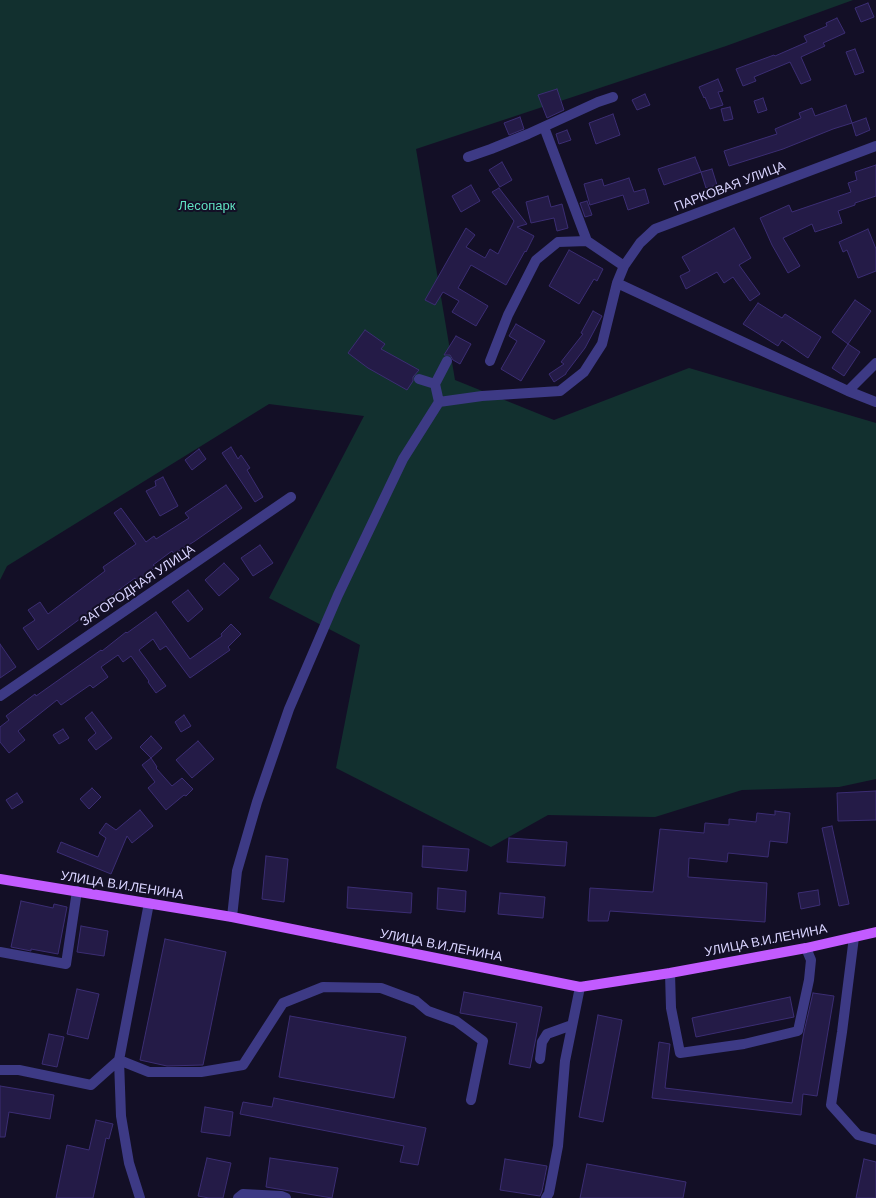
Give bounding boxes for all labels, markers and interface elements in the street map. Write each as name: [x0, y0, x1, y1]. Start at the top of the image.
street label: ПАРКОВАЯ УЛИЦА: [672, 159, 788, 215]
park label: Лесопарк: [179, 199, 235, 215]
street label: ЗАГОРОДНАЯ УЛИЦА: [78, 542, 198, 630]
street label: УЛИЦА В.И.ЛЕНИНА: [59, 869, 185, 903]
street label: УЛИЦА В.И.ЛЕНИНА: [703, 921, 829, 961]
street label: УЛИЦА В.И.ЛЕНИНА: [378, 926, 504, 966]

